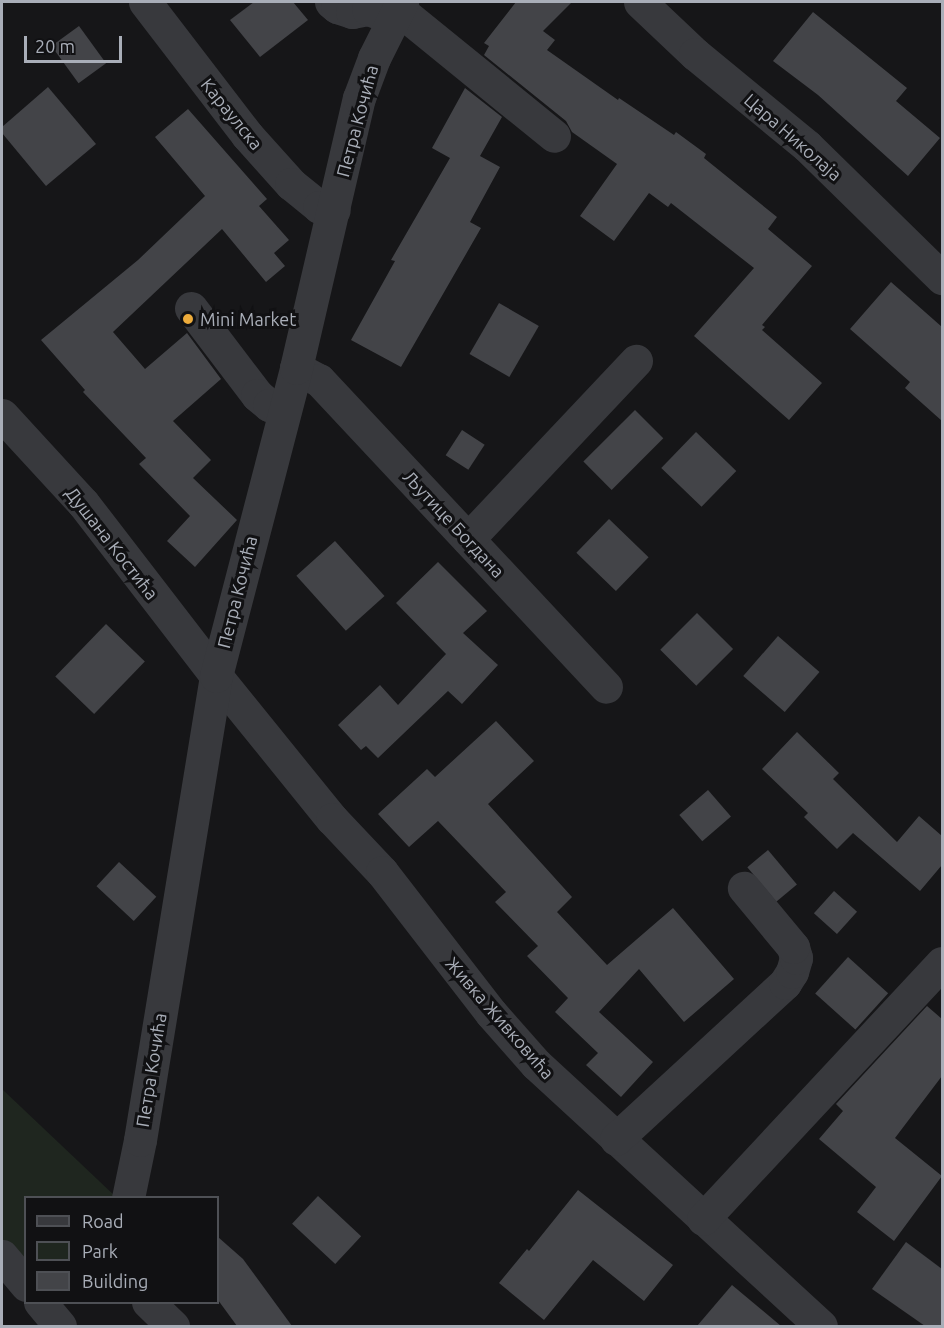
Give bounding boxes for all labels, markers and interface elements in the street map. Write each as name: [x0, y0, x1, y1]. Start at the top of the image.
scale bar: [27, 24, 124, 62]
text: 20 m: [35, 36, 75, 56]
street label: Петра Кочића: [332, 63, 382, 179]
street label: Караулска: [197, 74, 267, 154]
street label: Цара Николаја: [740, 89, 846, 185]
place label: Mini Market: [200, 308, 296, 330]
marker: Mini Market: [181, 312, 195, 326]
street label: Љутице Богдана: [399, 466, 509, 582]
street label: Душана Костића: [61, 482, 163, 604]
street label: Петра Кочића: [213, 534, 261, 650]
street label: Живка Живковића: [441, 953, 559, 1083]
street label: Петра Кочића: [131, 1011, 171, 1129]
legend: [24, 1196, 219, 1304]
text: Road: [82, 1211, 124, 1231]
text: Park: [82, 1241, 118, 1261]
text: Building: [82, 1271, 148, 1291]

